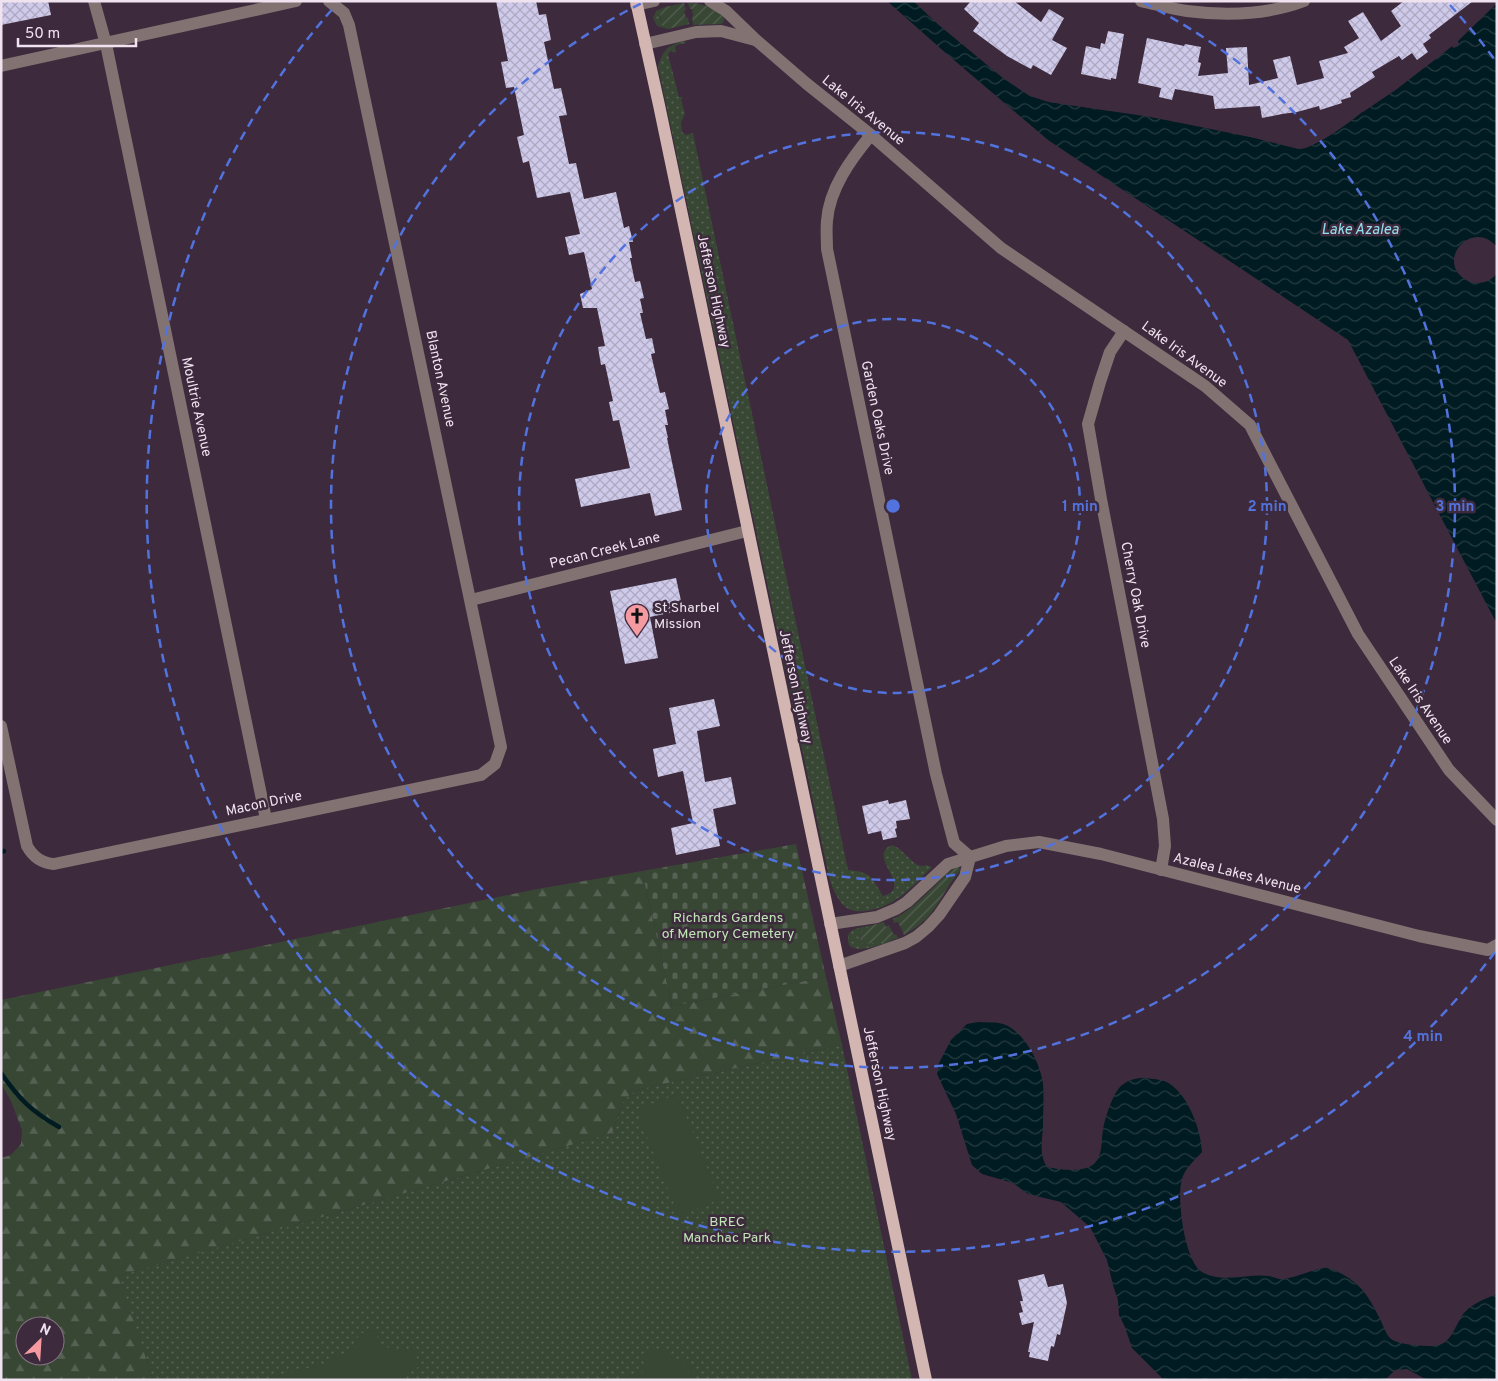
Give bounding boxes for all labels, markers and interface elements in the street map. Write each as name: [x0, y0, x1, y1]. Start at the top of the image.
scale bar: [18, 15, 135, 47]
text: 50 m: [25, 25, 60, 44]
street label: Lake Iris Avenue: [818, 72, 908, 150]
water label: Lake Azalea: [1321, 221, 1399, 240]
street label: Jefferson Highway: [693, 232, 733, 350]
street label: Lake Iris Avenue: [1138, 318, 1230, 392]
street label: Blanton Avenue: [421, 329, 459, 429]
street label: Moultrie Avenue: [177, 356, 215, 458]
street label: Garden Oaks Drive: [857, 359, 897, 477]
centre of rings: [884, 497, 902, 515]
text: 1 min: [1062, 498, 1098, 517]
text: 2 min: [1247, 498, 1287, 517]
text: 3 min: [1435, 498, 1475, 517]
street label: Pecan Creek Lane: [548, 529, 662, 573]
street label: Cherry Oak Drive: [1116, 541, 1154, 649]
place label: St Sharbel Mission: [654, 600, 719, 633]
church icon: St Sharbel Mission: [624, 603, 650, 637]
street label: Jefferson Highway: [775, 628, 815, 746]
street label: Lake Iris Avenue: [1384, 654, 1456, 748]
street label: Macon Drive: [224, 788, 304, 820]
street label: Azalea Lakes Avenue: [1171, 850, 1303, 898]
park label: Richards Gardens of Memory Cemetery: [662, 910, 794, 943]
street label: Jefferson Highway: [859, 1025, 899, 1143]
text: 4 min: [1403, 1028, 1443, 1047]
park label: BREC Manchac Park: [683, 1214, 771, 1247]
north arrow: [15, 1316, 65, 1366]
text: N: [37, 1321, 53, 1340]

